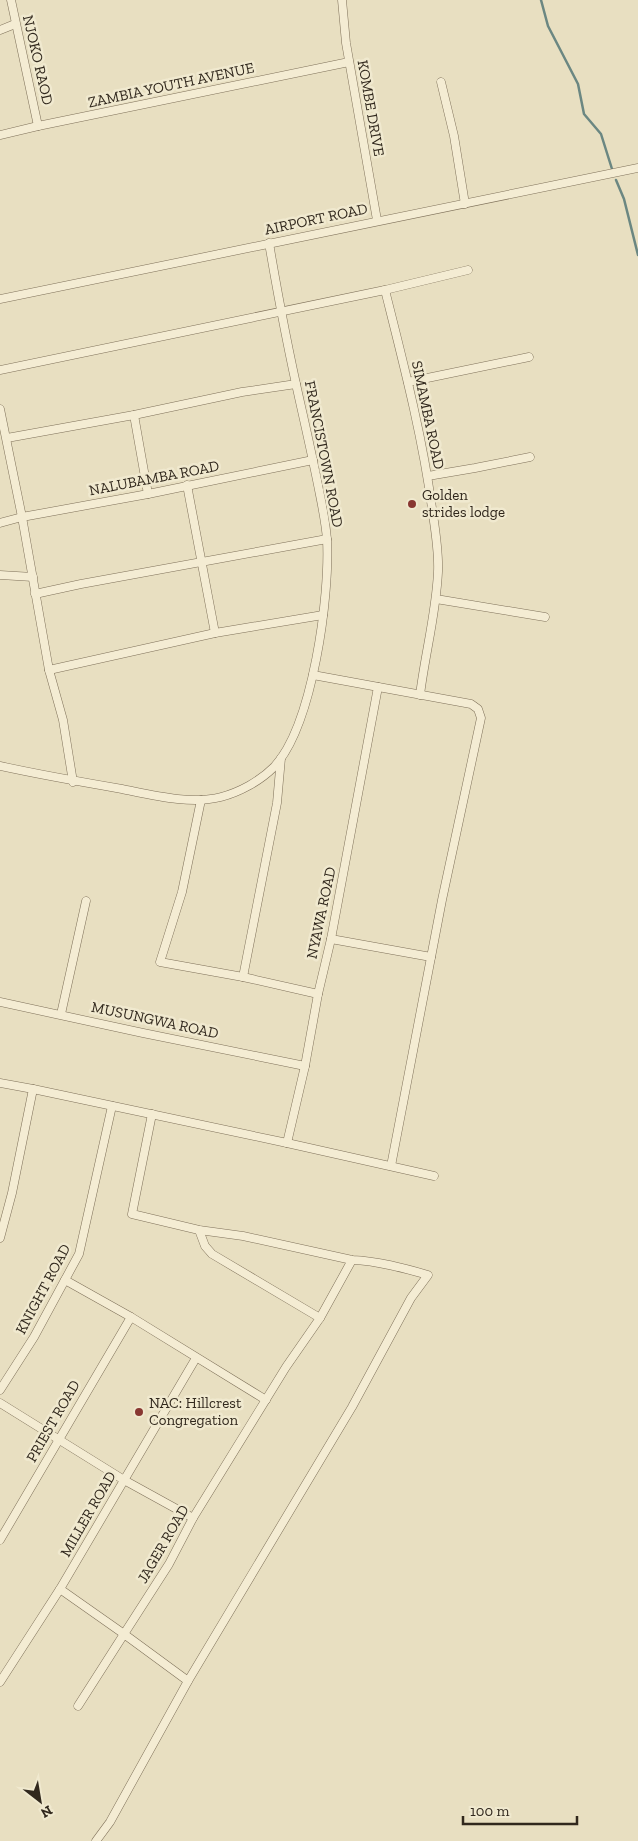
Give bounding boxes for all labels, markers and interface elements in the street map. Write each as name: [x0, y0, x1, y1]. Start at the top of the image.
street label: NJOKO RAOD: [19, 13, 57, 107]
street label: KOMBE DRIVE: [354, 58, 388, 158]
street label: ZAMBIA YOUTH AVENUE: [86, 59, 256, 111]
street label: AIRPORT ROAD: [263, 199, 369, 239]
street label: SIMAMBA ROAD: [408, 359, 448, 471]
street label: FRANCISTOWN ROAD: [301, 379, 347, 529]
street label: NALUBAMBA ROAD: [87, 457, 221, 499]
place label: Golden strides lodge: [422, 486, 505, 521]
marker: Golden strides lodge: [406, 498, 418, 510]
street label: NYAWA ROAD: [302, 865, 340, 961]
street label: MUSUNGWA ROAD: [90, 998, 220, 1042]
street label: KNIGHT ROAD: [12, 1241, 74, 1337]
street label: PRIEST ROAD: [22, 1377, 84, 1465]
place label: NAC: Hillcrest Congregation: [149, 1394, 242, 1429]
marker: NAC: Hillcrest Congregation: [133, 1406, 145, 1418]
street label: MILLER ROAD: [56, 1468, 120, 1560]
street label: JAGER ROAD: [133, 1502, 193, 1586]
north arrow: [15, 1776, 65, 1826]
scale bar: [463, 1794, 577, 1826]
text: N: [37, 1802, 55, 1822]
text: 100 m: [470, 1802, 509, 1820]

